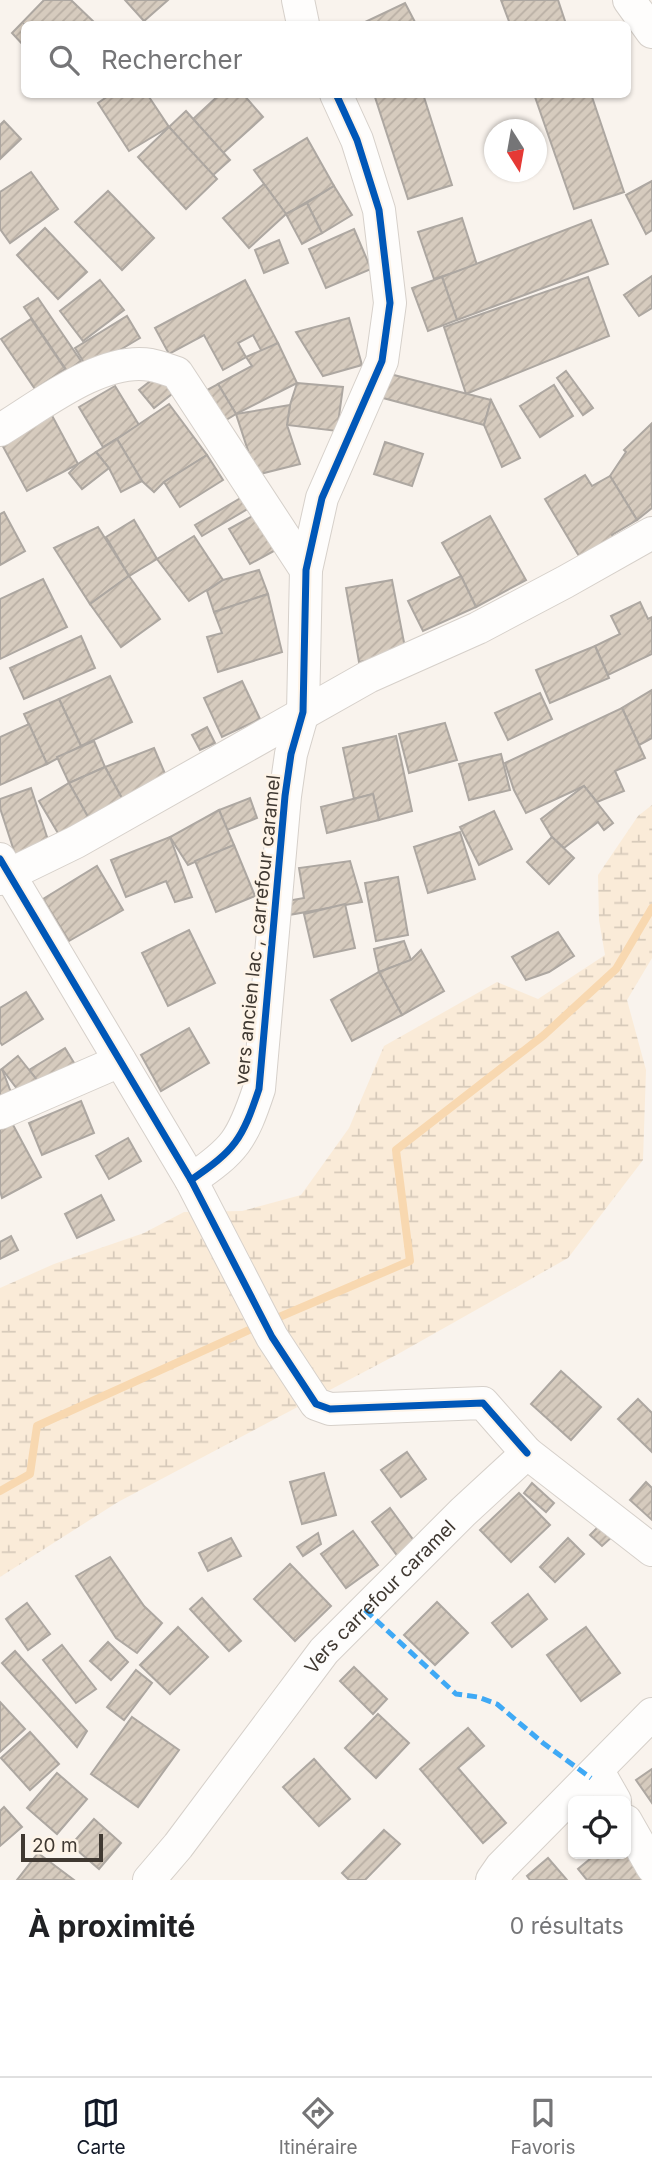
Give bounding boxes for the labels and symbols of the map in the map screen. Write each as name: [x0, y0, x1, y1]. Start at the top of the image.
north arrow: [484, 119, 547, 182]
street label: vers ancien lac , carrefour caramel: [230, 774, 285, 1086]
street label: Vers carrefour caramel: [300, 1515, 460, 1679]
scale bar: [21, 1831, 103, 1863]

